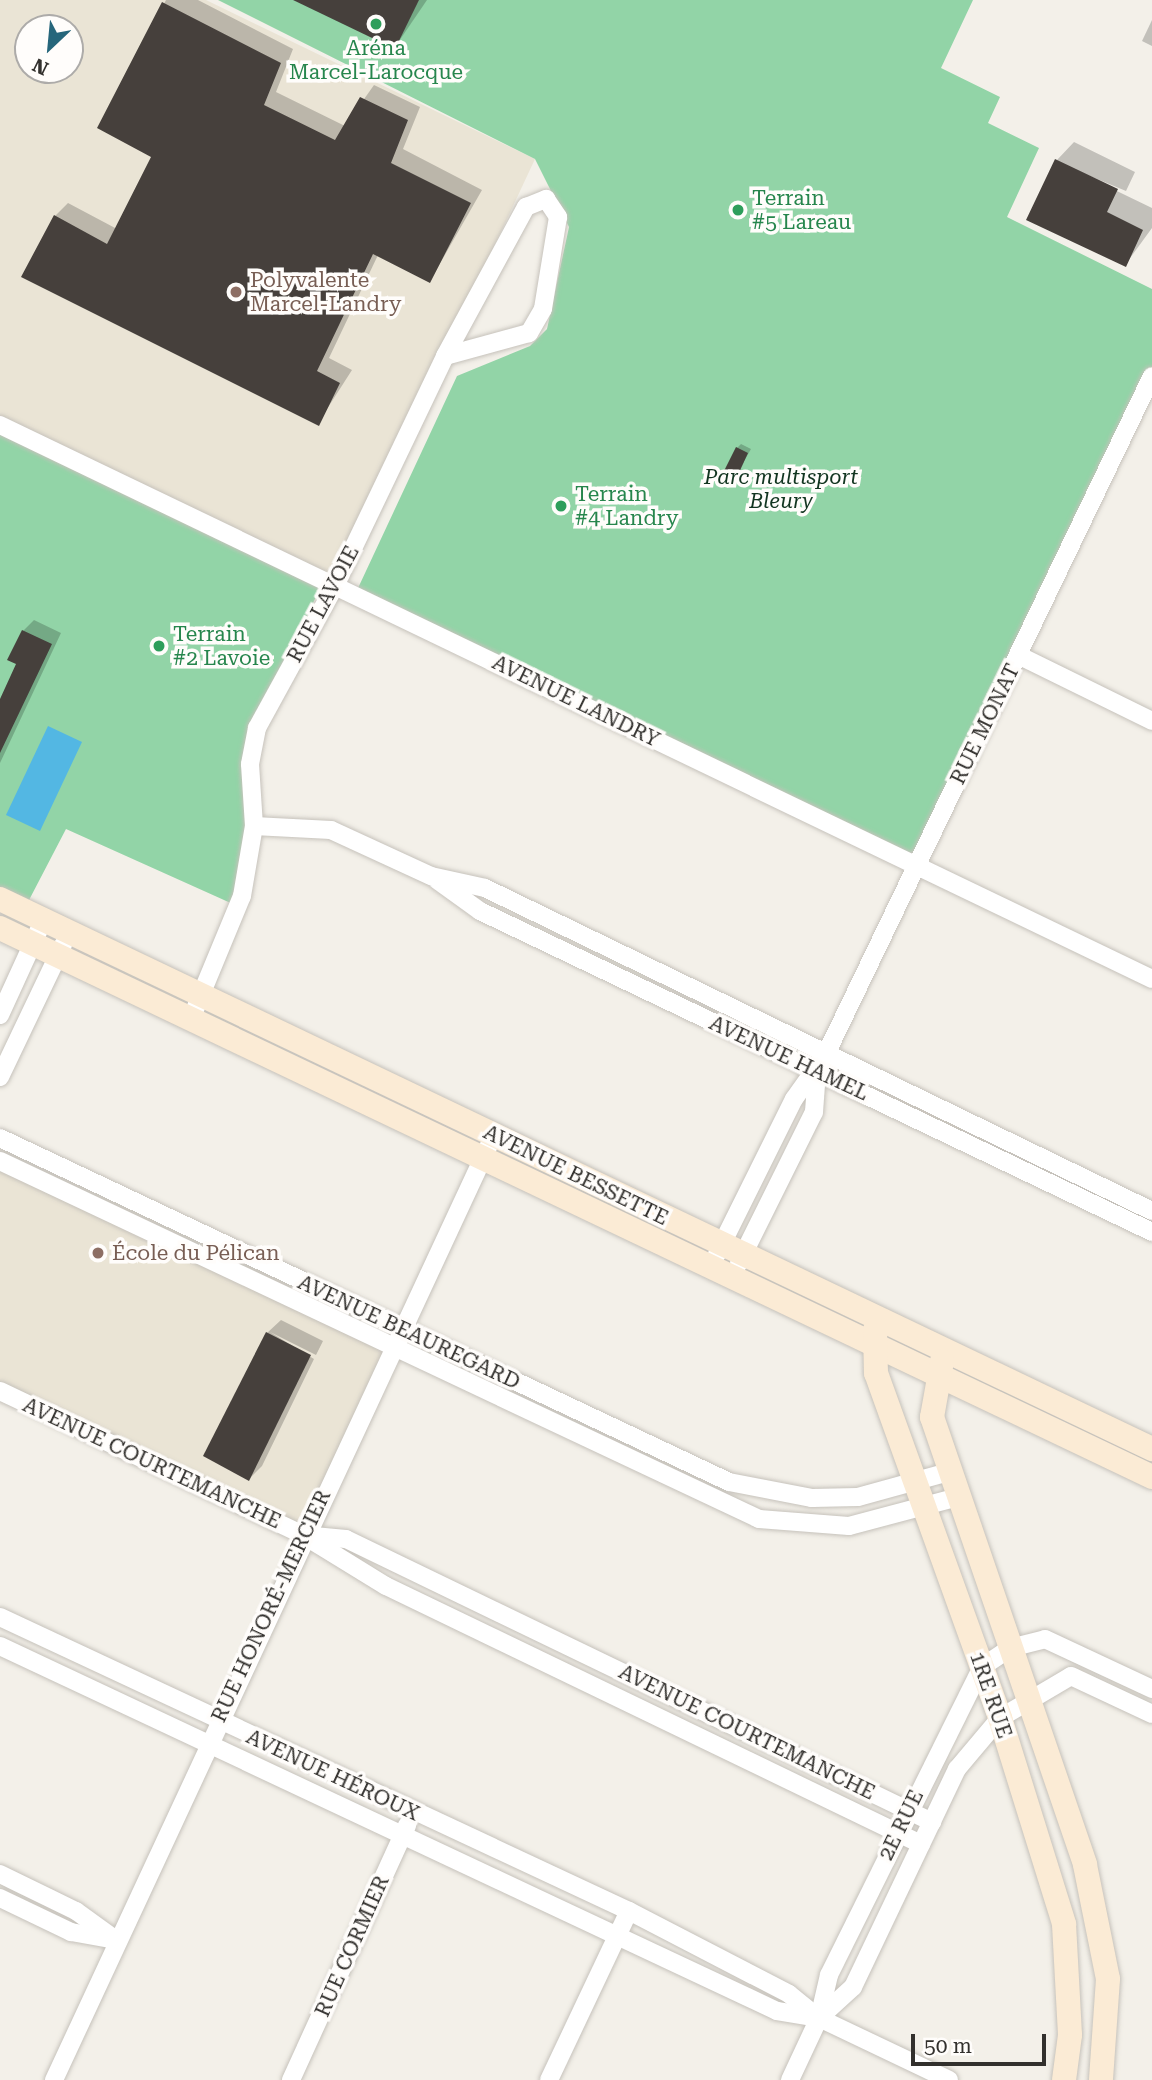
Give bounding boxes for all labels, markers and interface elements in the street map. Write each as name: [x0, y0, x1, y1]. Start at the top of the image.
north arrow: [14, 14, 84, 84]
marker: Aréna Marcel-Larocque: [368, 16, 384, 32]
place label: Aréna Marcel-Larocque: [289, 35, 463, 85]
text: N: [29, 53, 52, 80]
place label: Terrain #5 Lareau: [752, 185, 851, 235]
marker: Terrain #5 Lareau: [730, 202, 746, 218]
place label: Polyvalente Marcel-Landry: [250, 267, 401, 317]
marker: Polyvalente Marcel-Landry: [228, 284, 244, 300]
park label: Parc multisport Bleury: [704, 464, 858, 514]
place label: Terrain #4 Landry: [575, 481, 678, 531]
marker: Terrain #4 Landry: [553, 498, 569, 514]
street label: RUE LAVOIE: [282, 541, 364, 667]
place label: Terrain #2 Lavoie: [173, 621, 270, 671]
marker: Terrain #2 Lavoie: [151, 638, 167, 654]
street label: AVENUE LANDRY: [488, 650, 664, 752]
street label: RUE MONAT: [945, 660, 1025, 788]
street label: AVENUE HAMEL: [705, 1010, 873, 1106]
street label: AVENUE BESSETTE: [479, 1119, 673, 1231]
place label: École du Pélican: [112, 1240, 280, 1266]
marker: École du Pélican: [90, 1245, 106, 1261]
street label: AVENUE BEAUREGARD: [294, 1269, 524, 1395]
street label: AVENUE COURTEMANCHE: [19, 1392, 285, 1534]
street label: RUE HONORÉ-MERCIER: [206, 1486, 336, 1726]
street label: 1RE RUE: [964, 1648, 1018, 1742]
street label: AVENUE COURTEMANCHE: [615, 1659, 879, 1805]
street label: AVENUE HÉROUX: [242, 1724, 424, 1826]
street label: 2E RUE: [873, 1786, 929, 1864]
street label: RUE CORMIER: [310, 1871, 394, 2021]
scale bar: [914, 2021, 1049, 2064]
text: 50 m: [924, 2034, 972, 2058]

